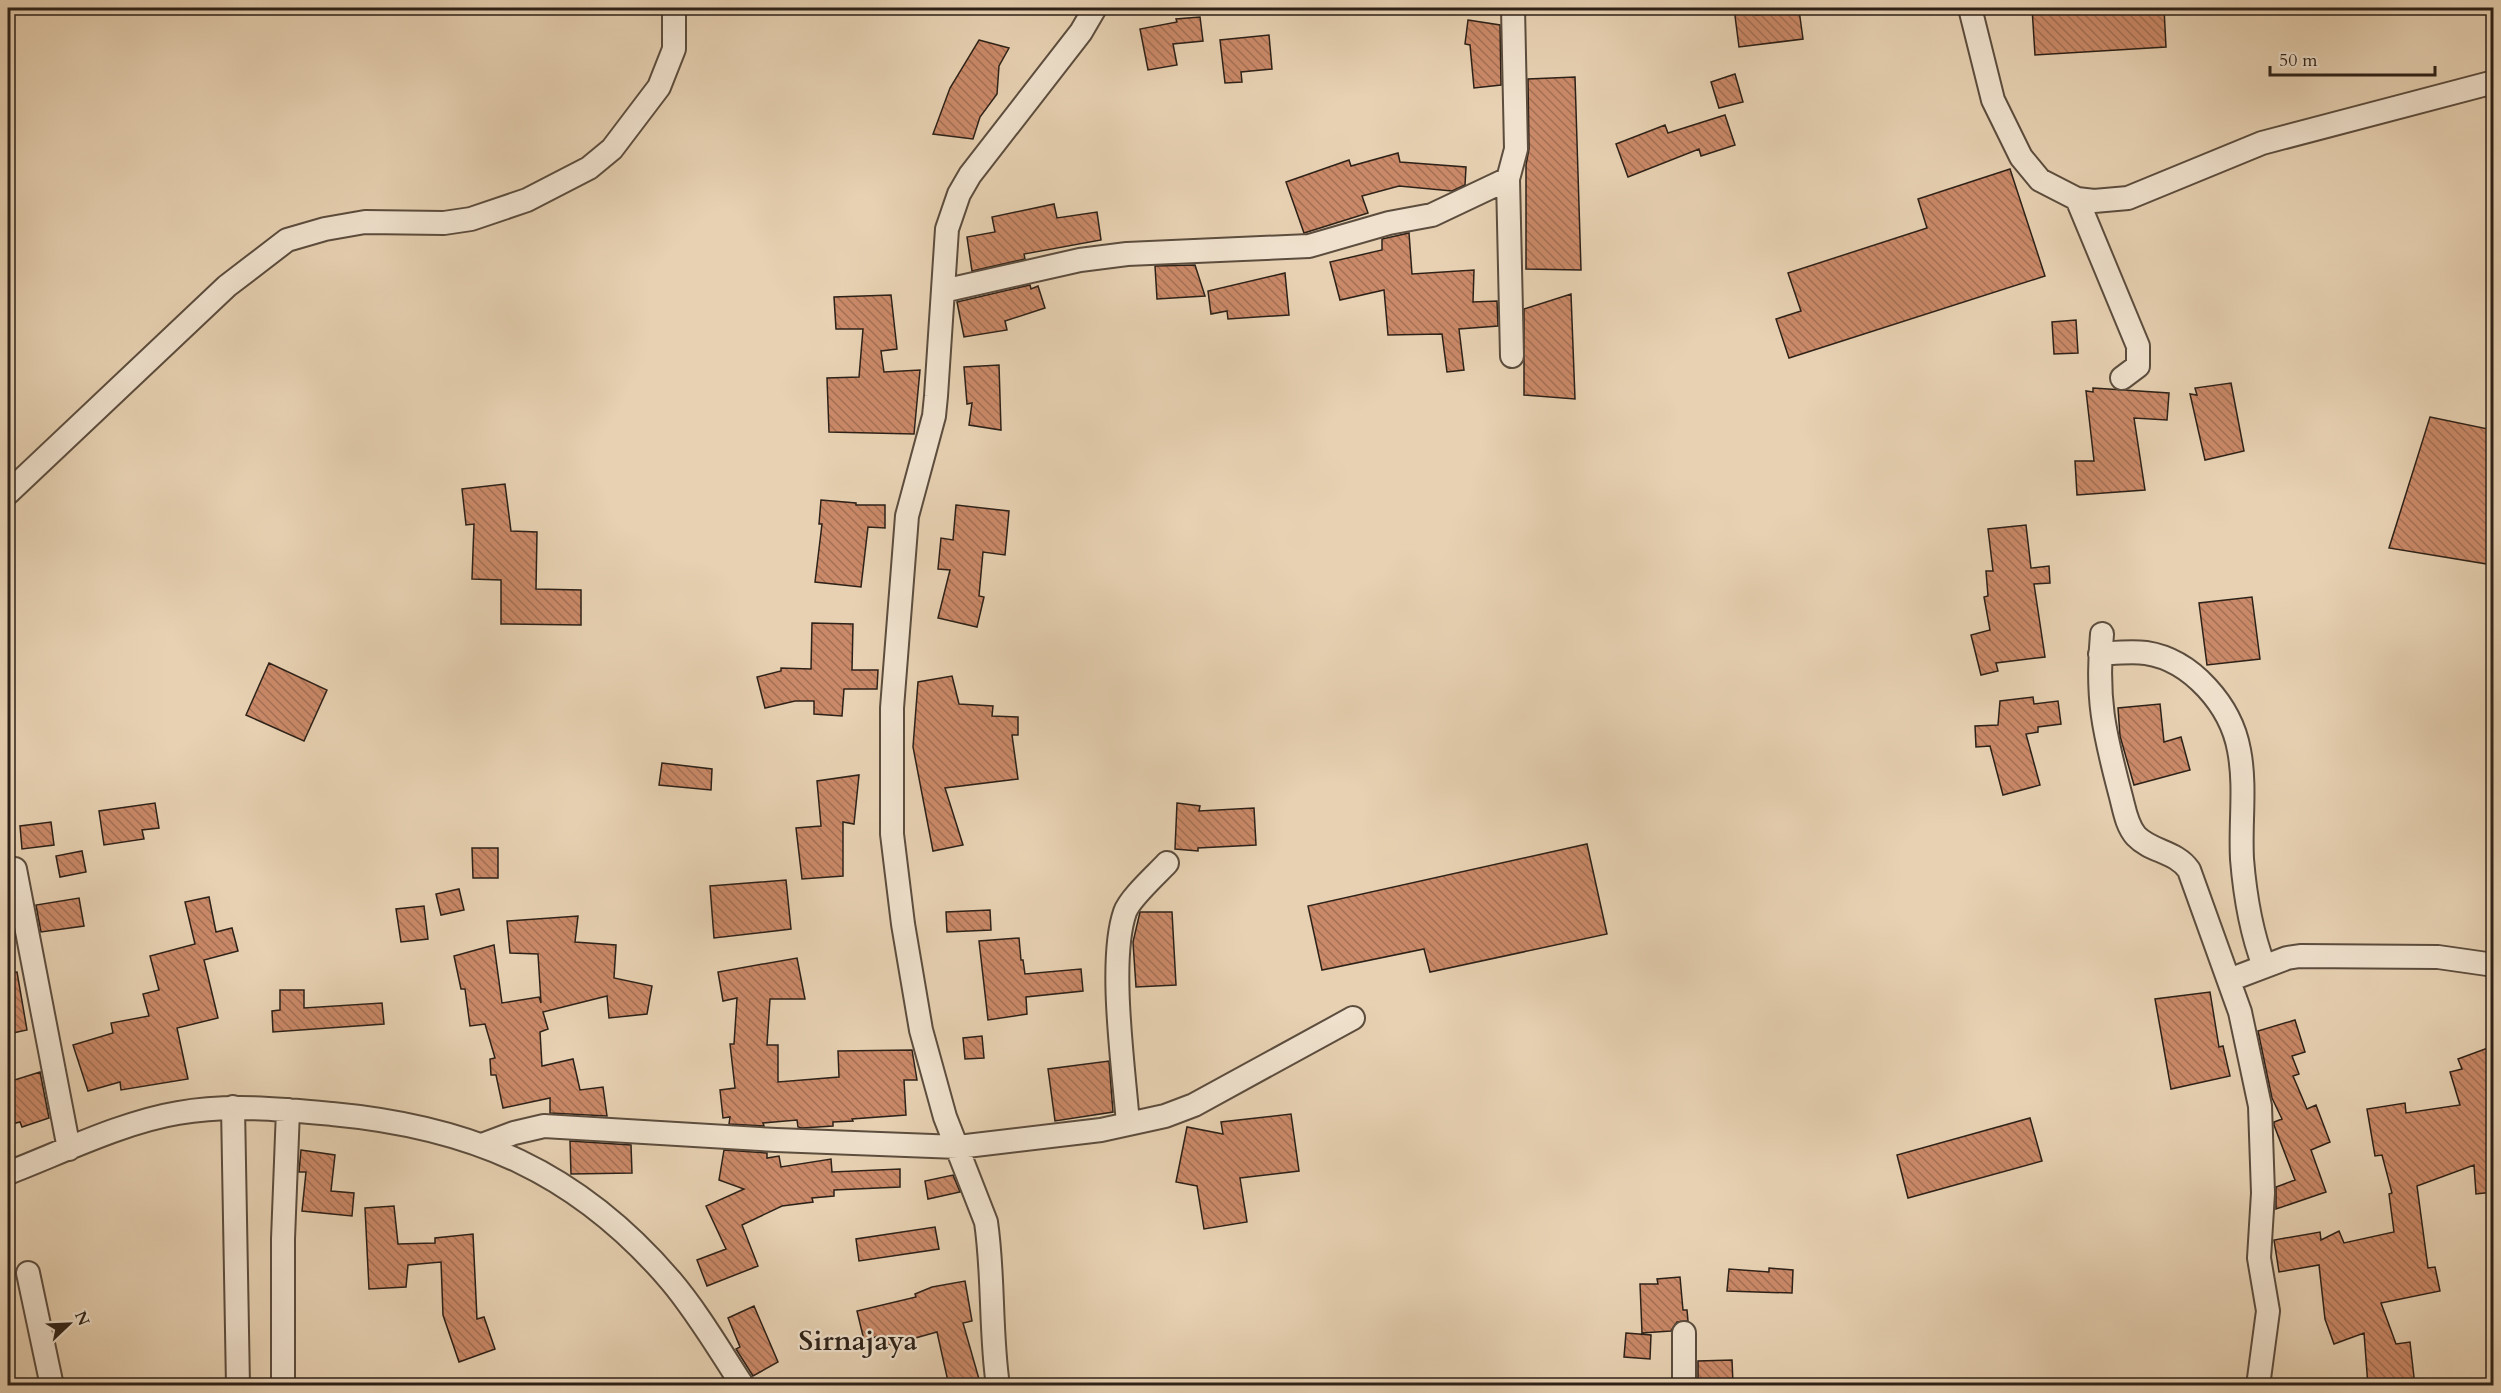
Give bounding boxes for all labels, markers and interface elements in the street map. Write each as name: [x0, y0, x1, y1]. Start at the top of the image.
scale bar: [2270, 39, 2435, 77]
text: 50 m: [2279, 48, 2318, 73]
north arrow: [39, 1294, 99, 1354]
text: N: [69, 1308, 95, 1329]
district label: Sirnajaya: [799, 1322, 917, 1360]

